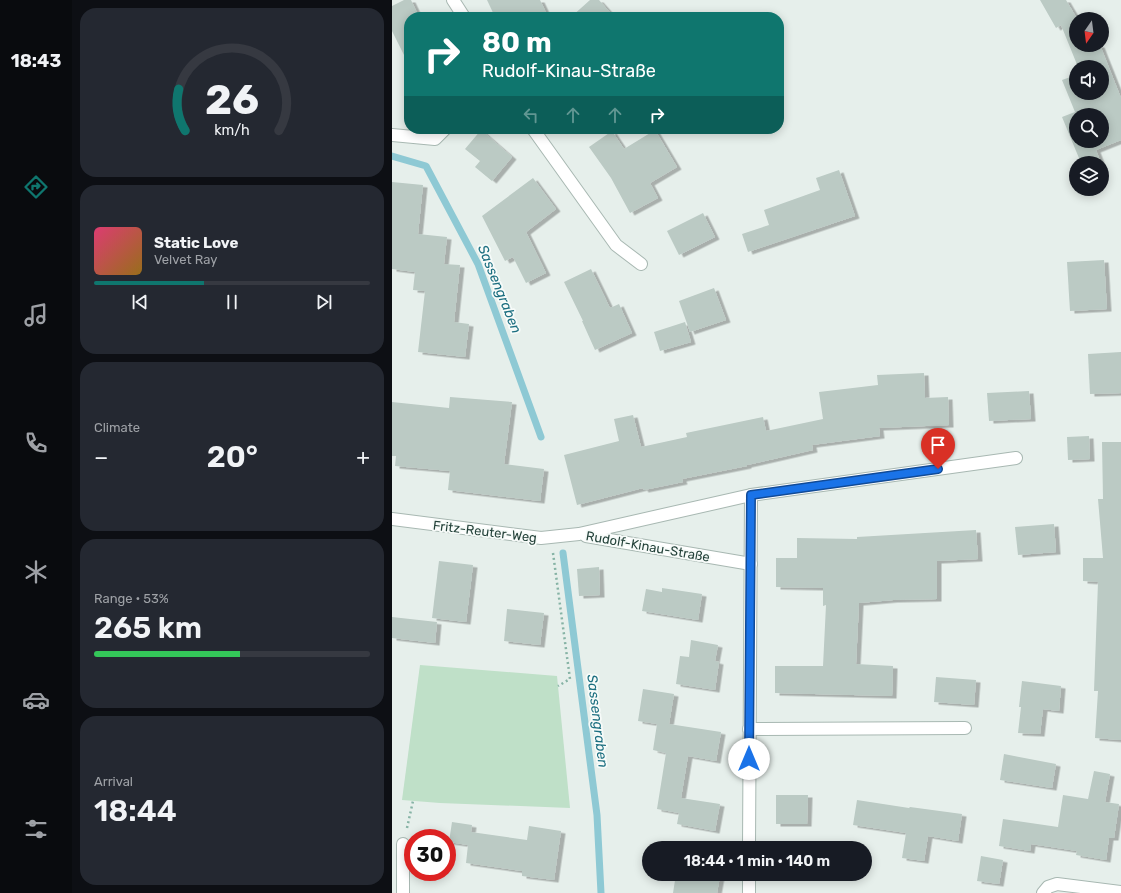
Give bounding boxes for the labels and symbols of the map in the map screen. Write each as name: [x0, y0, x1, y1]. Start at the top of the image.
north arrow: [1069, 12, 1109, 52]
water label: Sassengraben: [474, 242, 525, 336]
pin: [921, 428, 955, 469]
street label: Fritz-Reuter-Weg: [432, 518, 538, 546]
street label: Rudolf-Kinau-Straße: [585, 528, 711, 565]
water label: Sassengraben: [583, 673, 612, 769]
position arrow: [728, 738, 770, 780]
speed limit sign: 30: [404, 829, 456, 881]

